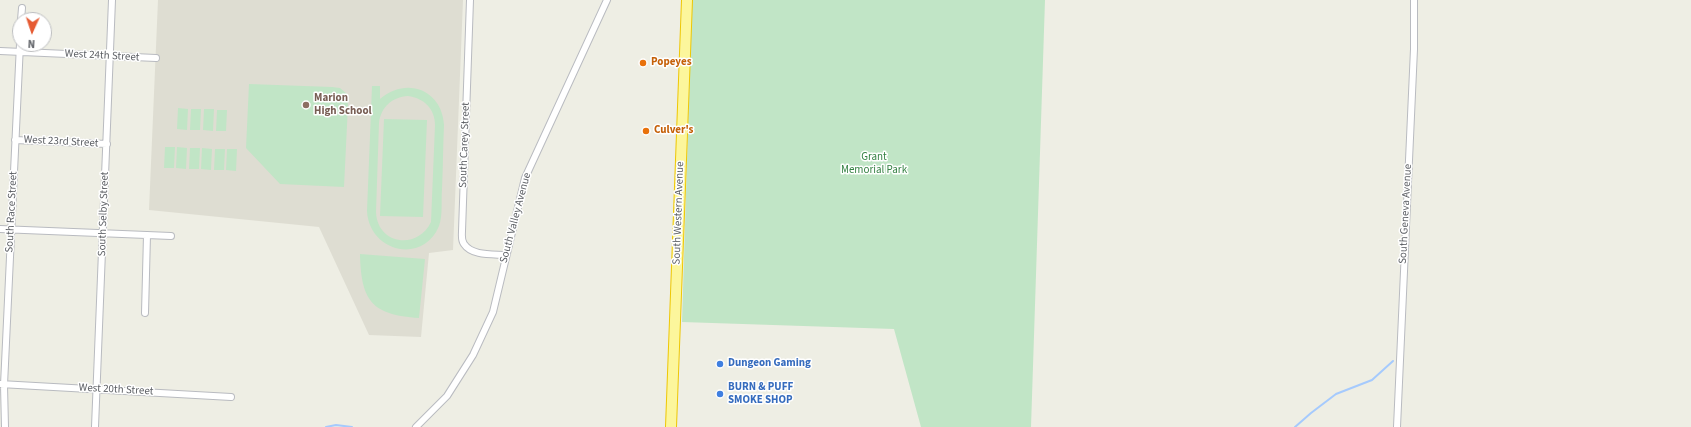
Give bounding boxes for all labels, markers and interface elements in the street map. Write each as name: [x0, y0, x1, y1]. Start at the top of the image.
north arrow: [12, 12, 52, 52]
text: N: [27, 36, 35, 51]
street label: West 24th Street: [64, 47, 140, 65]
place label: Popeyes: [651, 56, 692, 70]
marker: Popeyes: [638, 58, 648, 68]
place label: Marion High School: [314, 92, 372, 118]
marker: Marion High School: [301, 100, 311, 110]
street label: South Carey Street: [457, 102, 473, 188]
place label: Culver's: [654, 124, 693, 138]
marker: Culver's: [641, 126, 651, 136]
street label: West 23rd Street: [23, 133, 99, 151]
park label: Grant Memorial Park: [841, 151, 907, 177]
street label: South Western Avenue: [671, 161, 687, 265]
street label: South Geneva Avenue: [1397, 164, 1415, 264]
street label: South Race Street: [3, 171, 21, 253]
street label: South Selby Street: [96, 171, 112, 257]
street label: South Valley Avenue: [498, 171, 534, 265]
place label: Dungeon Gaming: [728, 357, 811, 371]
marker: Dungeon Gaming: [715, 359, 725, 369]
street label: West 20th Street: [78, 381, 154, 399]
place label: BURN & PUFF SMOKE SHOP: [728, 381, 793, 407]
marker: BURN & PUFF SMOKE SHOP: [715, 389, 725, 399]

